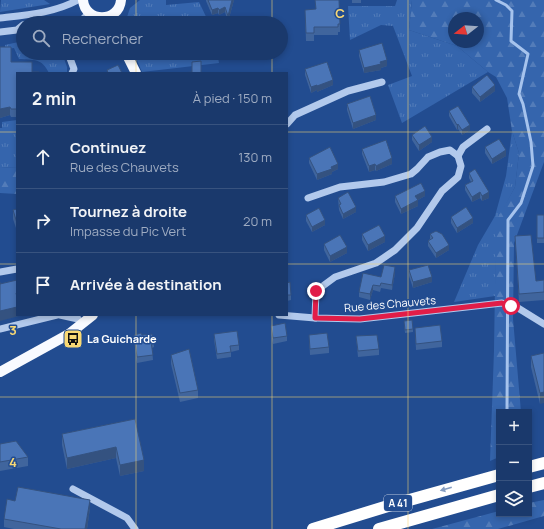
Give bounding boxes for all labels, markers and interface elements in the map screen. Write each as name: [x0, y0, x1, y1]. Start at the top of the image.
text: C: [335, 4, 345, 22]
north arrow: [448, 12, 484, 48]
search box: [16, 16, 288, 60]
icon: search: [30, 27, 52, 49]
text: Rechercher: [62, 28, 143, 49]
text: 2 min: [32, 87, 76, 110]
text: À pied · 150 m: [193, 89, 272, 107]
text: Continuez: [70, 137, 146, 158]
icon: ahead: [32, 146, 54, 168]
text: 130 m: [238, 148, 272, 166]
text: Rue des Chauvets: [70, 158, 179, 176]
text: Tournez à droite: [70, 201, 187, 222]
icon: right: [32, 210, 54, 232]
text: 20 m: [243, 212, 272, 230]
text: Impasse du Pic Vert: [70, 222, 186, 240]
icon: arrive: [32, 274, 54, 296]
text: Arrivée à destination: [70, 274, 222, 295]
route end: [307, 282, 325, 300]
street label: Rue des Chauvets: [343, 292, 437, 315]
route start: [502, 297, 520, 315]
text: 3: [9, 321, 17, 339]
bus stop icon: La Guicharde: [62, 328, 84, 350]
place label: La Guicharde: [87, 331, 157, 346]
map controls: [496, 409, 532, 517]
button: +: [496, 409, 532, 445]
button: −: [496, 445, 532, 481]
text: 4: [9, 453, 17, 471]
button: layers: [496, 481, 532, 517]
one-way arrow: [439, 486, 451, 492]
road number: A 41: [384, 495, 412, 511]

